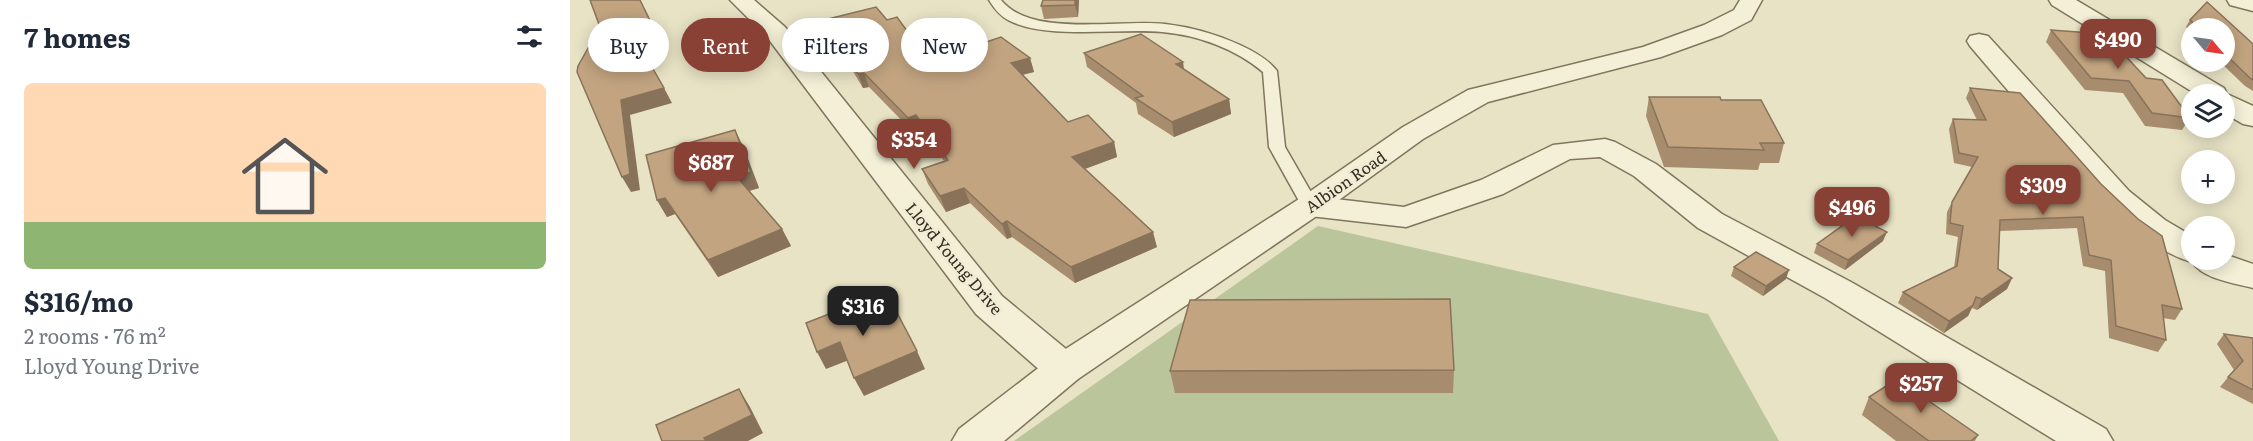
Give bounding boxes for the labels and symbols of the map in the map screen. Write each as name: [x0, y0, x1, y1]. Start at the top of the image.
north arrow: [2181, 18, 2235, 72]
pin: $490: [2082, 19, 2154, 70]
pin: $354: [878, 119, 950, 170]
pin: $687: [675, 142, 747, 193]
street label: Albion Road: [1300, 144, 1391, 218]
pin: $309: [2007, 165, 2079, 216]
pin: $496: [1816, 187, 1888, 238]
street label: Lloyd Young Drive: [901, 197, 1009, 319]
pin: $316: [827, 286, 899, 337]
pin: $257: [1885, 363, 1957, 414]

